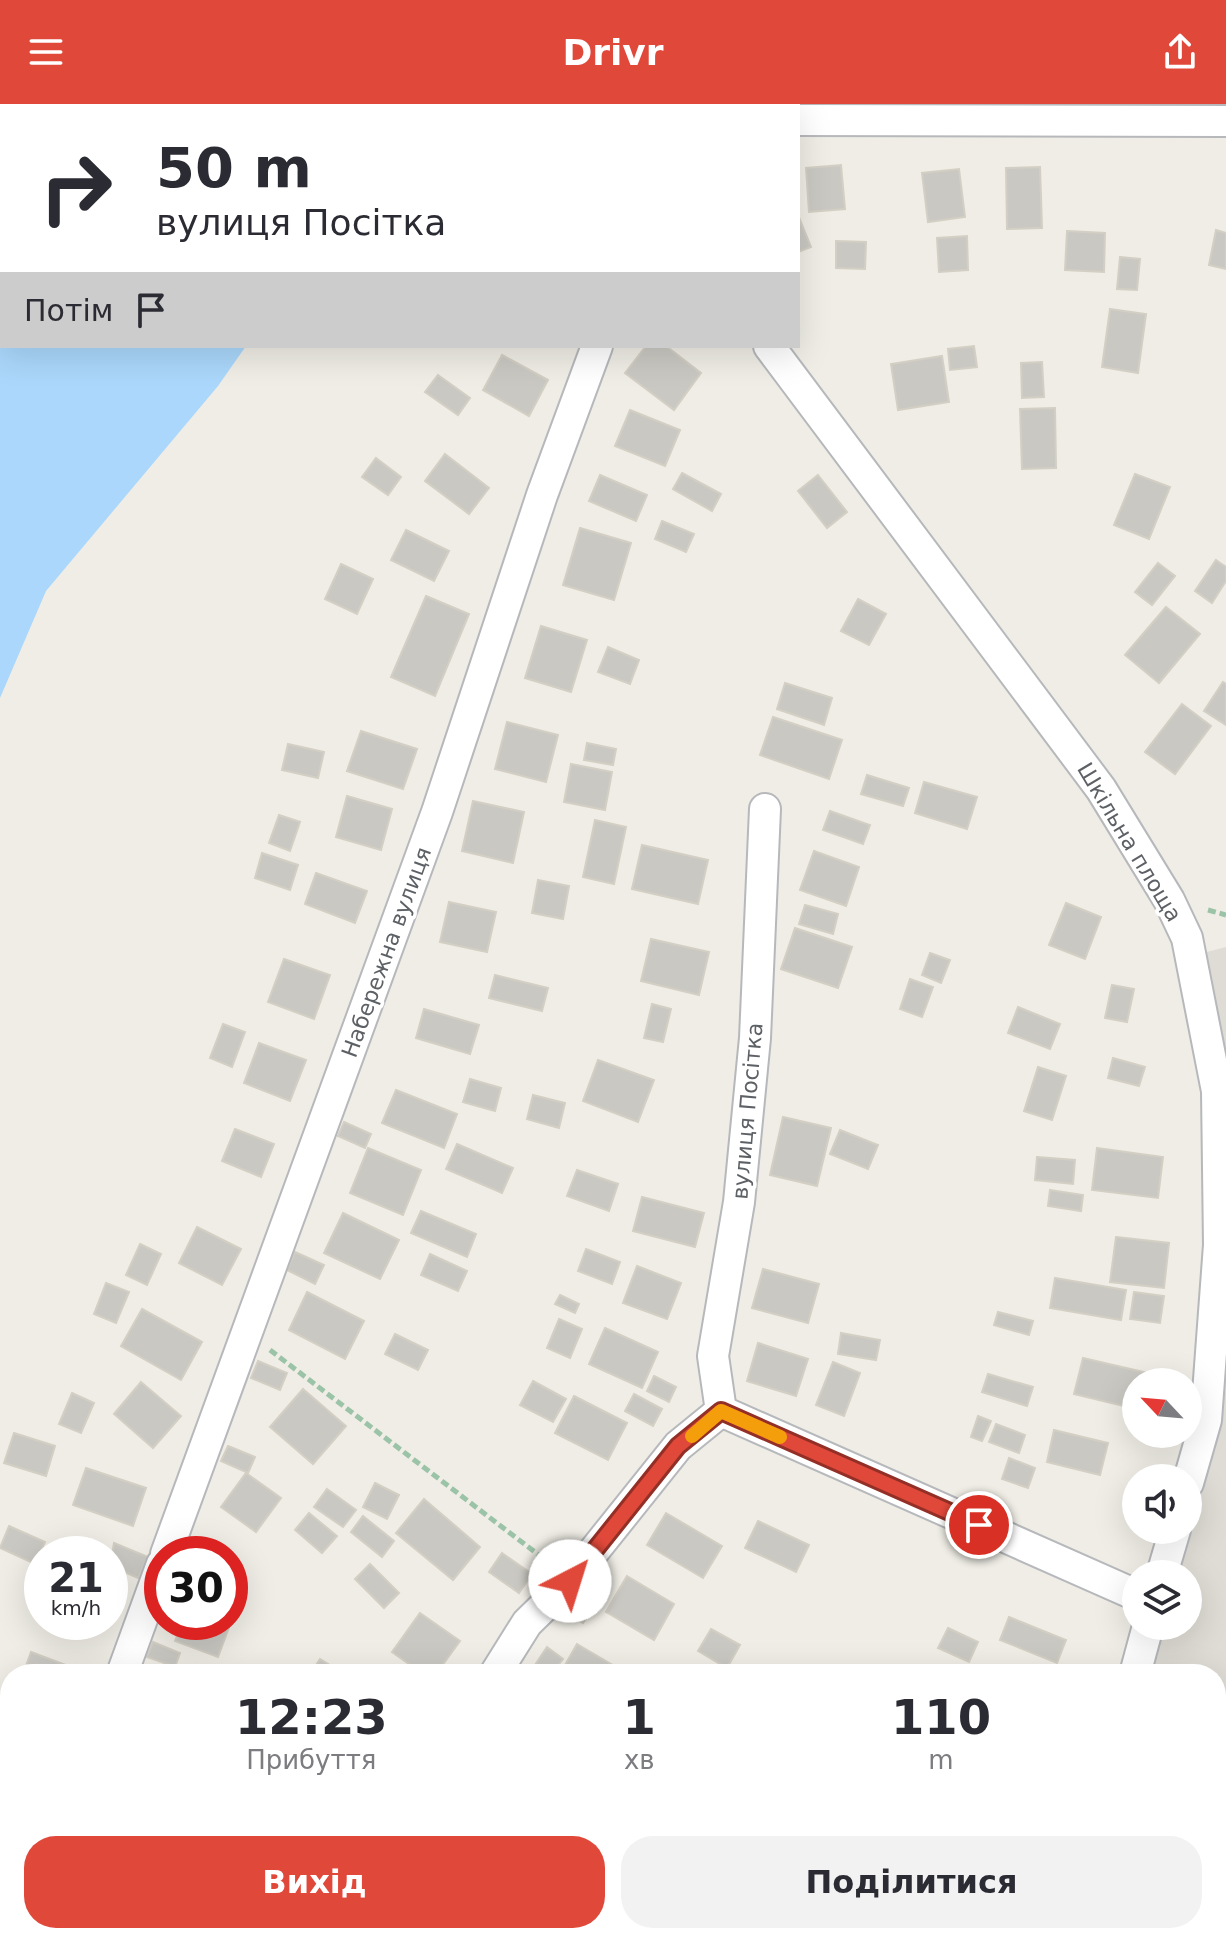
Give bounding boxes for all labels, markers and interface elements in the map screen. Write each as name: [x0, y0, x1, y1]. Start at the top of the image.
icon: menu: [24, 30, 68, 74]
icon: share: [1158, 30, 1202, 74]
text: Drivr: [562, 32, 664, 73]
text: 50 m: [156, 135, 312, 200]
icon: right: [24, 136, 128, 240]
text: вулиця Посітка: [156, 202, 446, 243]
icon: arrive: [129, 288, 173, 332]
text: Потім: [24, 293, 113, 328]
street label: Шкільна площа: [1072, 758, 1187, 926]
street label: Набережна вулиця: [337, 844, 436, 1061]
street label: вулиця Посітка: [727, 1022, 768, 1200]
north arrow: [1122, 1368, 1202, 1448]
map controls: [1122, 1368, 1202, 1640]
button: sound: [1122, 1464, 1202, 1544]
pin: [945, 1491, 1013, 1559]
icon: arrive: [957, 1503, 1001, 1547]
speed limit sign: 30: [144, 1536, 248, 1640]
position arrow: [528, 1539, 612, 1623]
text: 21: [48, 1555, 104, 1601]
button: layers: [1122, 1560, 1202, 1640]
text: km/h: [51, 1596, 101, 1620]
text: 12:23: [235, 1689, 388, 1745]
text: 1: [623, 1689, 656, 1745]
text: 110: [891, 1689, 991, 1745]
text: Прибуття: [246, 1745, 376, 1775]
text: хв: [624, 1745, 655, 1775]
text: m: [928, 1745, 954, 1775]
button: Вихід: [24, 1836, 605, 1928]
button: Поділитися: [621, 1836, 1202, 1928]

